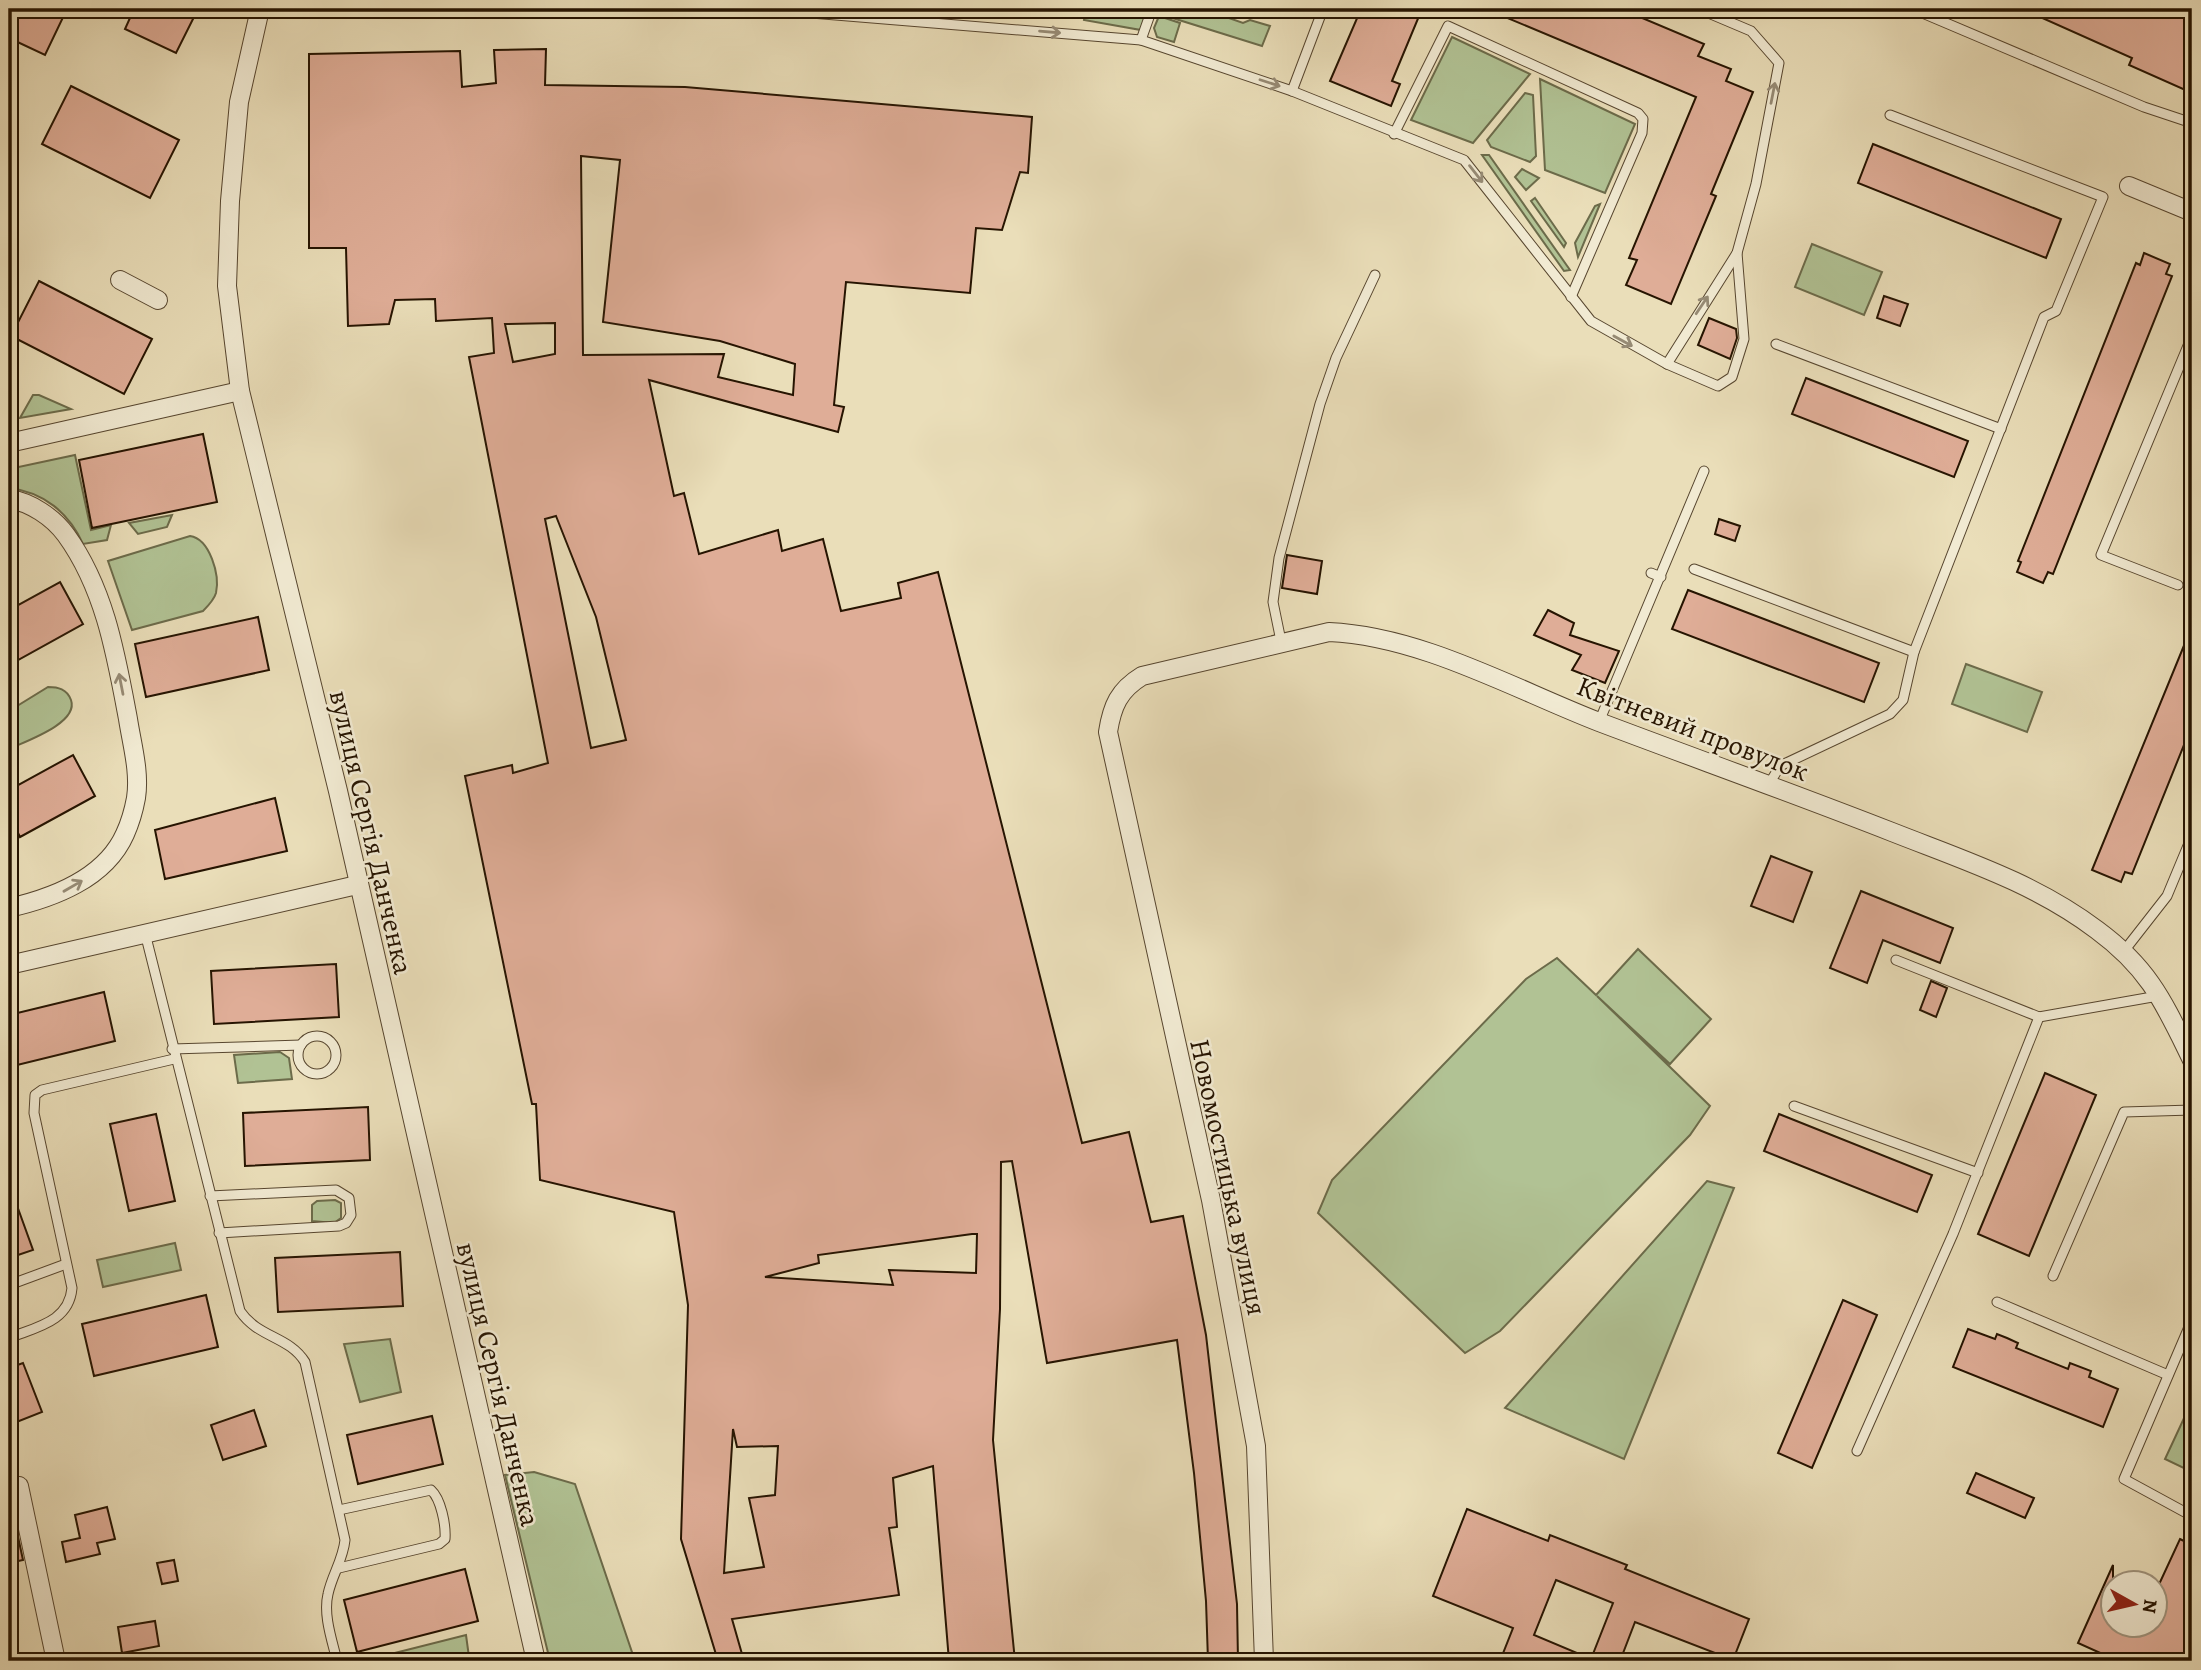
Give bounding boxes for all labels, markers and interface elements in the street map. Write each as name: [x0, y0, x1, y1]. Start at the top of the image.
one-way arrow: [1038, 26, 1061, 39]
one-way arrow: [1259, 77, 1281, 90]
one-way arrow: [1767, 82, 1781, 105]
one-way arrow: [1468, 165, 1483, 183]
one-way arrow: [1695, 296, 1709, 315]
one-way arrow: [1612, 334, 1632, 348]
street label: Квітневий провулок: [1571, 667, 1814, 791]
one-way arrow: [114, 673, 127, 696]
street label: вулиця Сергія Данченка: [320, 686, 422, 978]
one-way arrow: [62, 879, 82, 893]
street label: Новомостицька вулиця: [1180, 1035, 1276, 1319]
street label: вулиця Сергія Данченка: [447, 1238, 549, 1530]
north arrow: [2100, 1568, 2170, 1638]
text: N: [2136, 1598, 2164, 1615]

